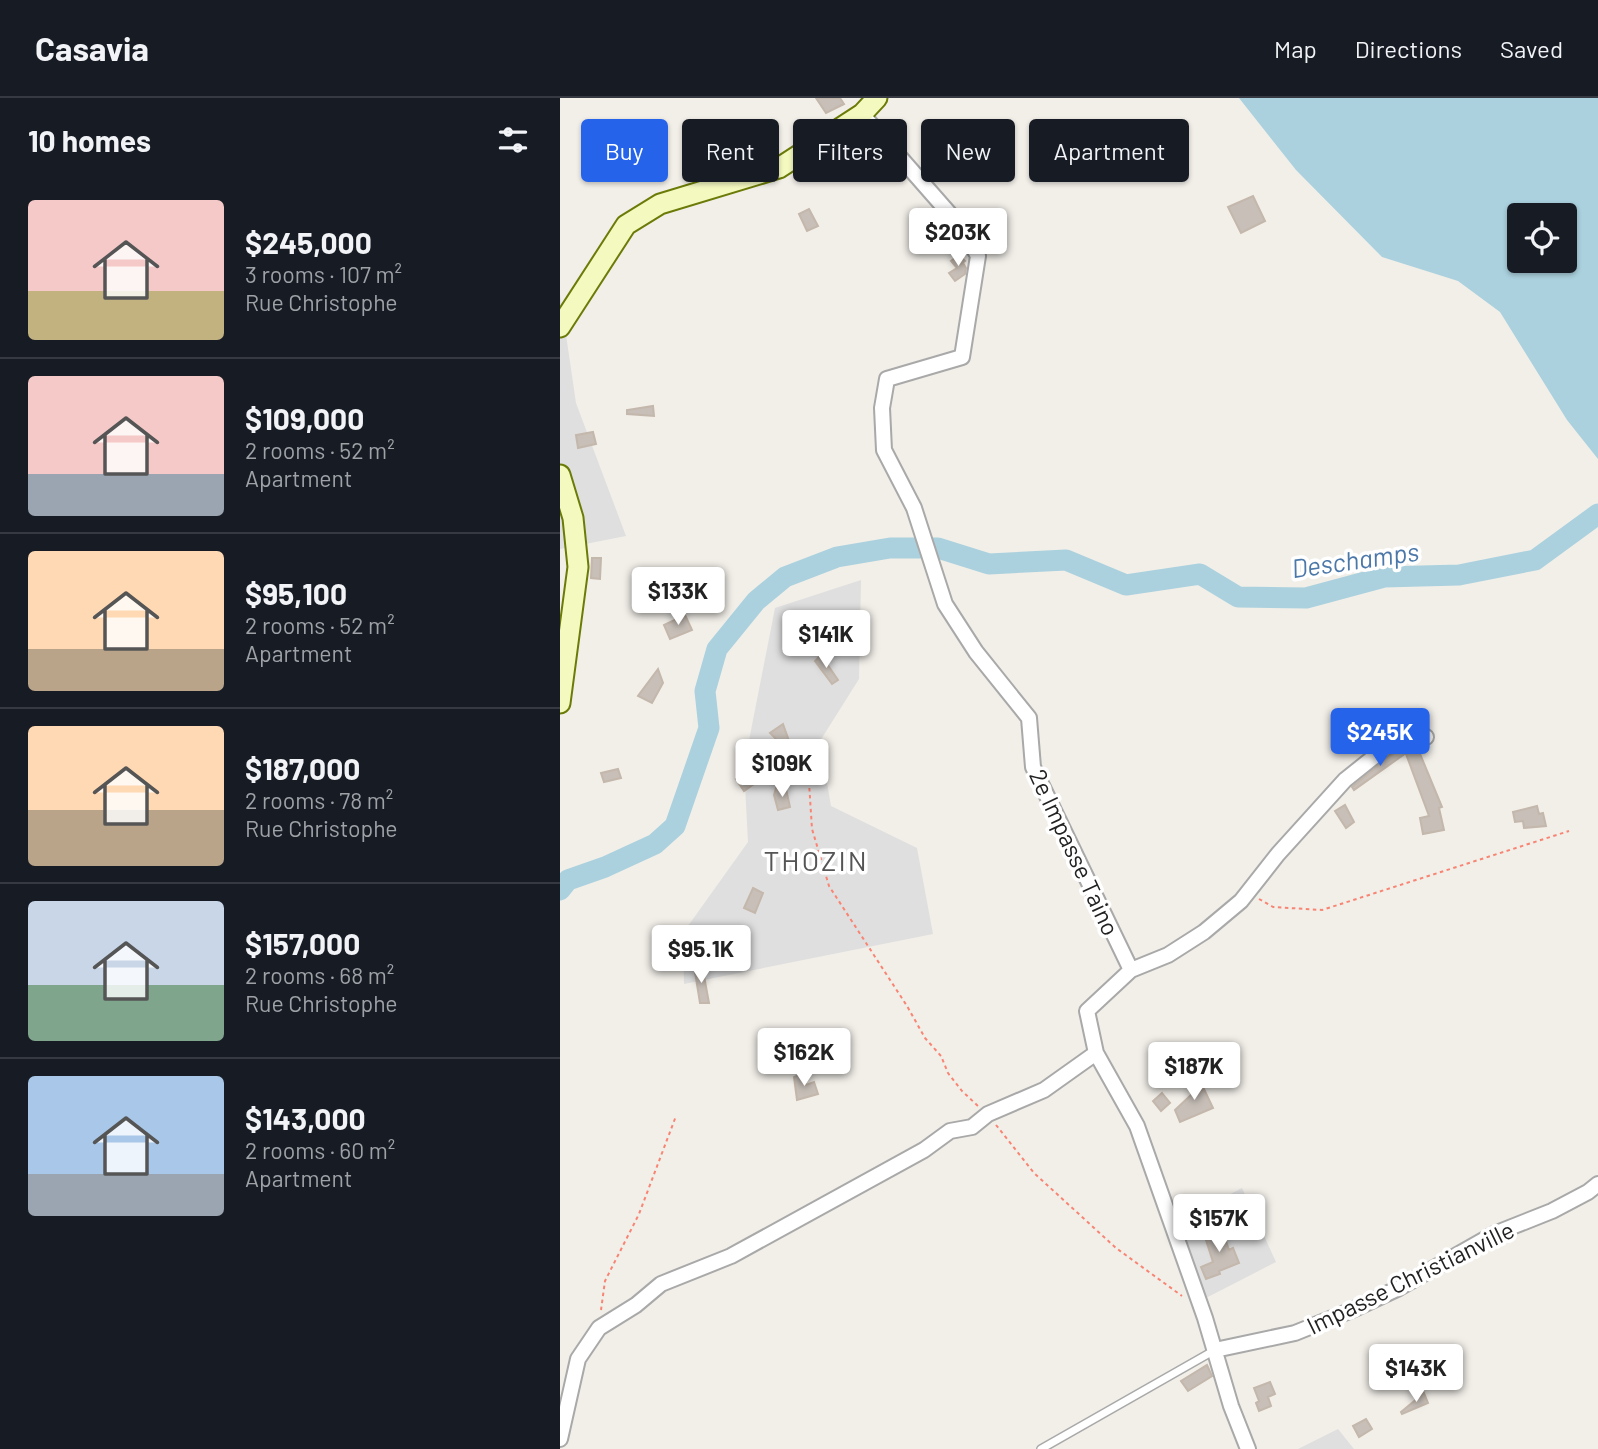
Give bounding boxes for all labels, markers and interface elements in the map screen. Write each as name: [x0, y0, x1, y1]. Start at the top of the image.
text: Casavia: [35, 28, 149, 68]
text: Map: [1274, 34, 1317, 63]
text: Directions: [1355, 34, 1462, 63]
text: Saved: [1500, 34, 1563, 63]
chip: Buy: [581, 119, 668, 182]
chip: Rent: [682, 119, 779, 182]
chip: Filters: [793, 119, 907, 182]
chip: New: [921, 119, 1015, 182]
chip: Apartment: [1029, 119, 1189, 182]
icon: filters: [494, 121, 532, 159]
text: 10 homes: [28, 122, 151, 158]
map controls: [1507, 203, 1577, 273]
button: locate: [1507, 203, 1577, 273]
pin: $203K: [909, 208, 1007, 268]
text: $203K: [925, 217, 991, 245]
text: $245,000: [245, 224, 372, 260]
icon: home: [84, 228, 168, 312]
text: 3 rooms · 107 m²: [245, 260, 402, 288]
text: Rue Christophe: [245, 288, 398, 316]
text: $109,000: [245, 400, 364, 436]
icon: home: [84, 404, 168, 488]
text: 2 rooms · 52 m²: [245, 436, 395, 464]
text: Apartment: [245, 464, 352, 492]
water label: Deschamps: [1289, 535, 1421, 583]
pin: $133K: [629, 568, 727, 627]
text: $95,100: [245, 575, 347, 611]
text: $133K: [648, 576, 708, 604]
icon: home: [84, 579, 168, 663]
pin: $141K: [777, 610, 875, 670]
text: 2 rooms · 52 m²: [245, 611, 395, 639]
text: $141K: [798, 619, 854, 647]
text: Apartment: [245, 639, 352, 667]
pin: $245K: [1331, 708, 1429, 768]
text: $245K: [1347, 717, 1413, 745]
pin: $109K: [733, 740, 831, 799]
text: $109K: [751, 748, 813, 776]
text: $187,000: [245, 750, 360, 786]
icon: home: [84, 754, 168, 838]
street label: 2e Impasse Taino: [1024, 764, 1126, 940]
text: 2 rooms · 78 m²: [245, 786, 393, 814]
text: Rue Christophe: [245, 814, 398, 842]
district label: THOZIN: [763, 843, 869, 877]
text: $157,000: [245, 925, 360, 961]
pin: $95.1K: [644, 926, 758, 985]
icon: home: [84, 929, 168, 1013]
text: $95.1K: [668, 934, 734, 962]
text: 2 rooms · 68 m²: [245, 961, 394, 989]
text: Rue Christophe: [245, 989, 398, 1017]
pin: $162K: [755, 1028, 853, 1088]
text: $162K: [774, 1037, 834, 1065]
pin: $187K: [1145, 1042, 1243, 1102]
text: $187K: [1164, 1051, 1224, 1079]
text: $143,000: [245, 1100, 366, 1136]
icon: home: [84, 1104, 168, 1188]
text: 2 rooms · 60 m²: [245, 1136, 395, 1164]
text: Apartment: [245, 1164, 352, 1192]
pin: $157K: [1170, 1194, 1268, 1254]
text: $157K: [1189, 1203, 1249, 1231]
street label: Impasse Christianville: [1302, 1214, 1518, 1340]
pin: $143K: [1367, 1344, 1465, 1404]
text: $143K: [1385, 1353, 1447, 1381]

